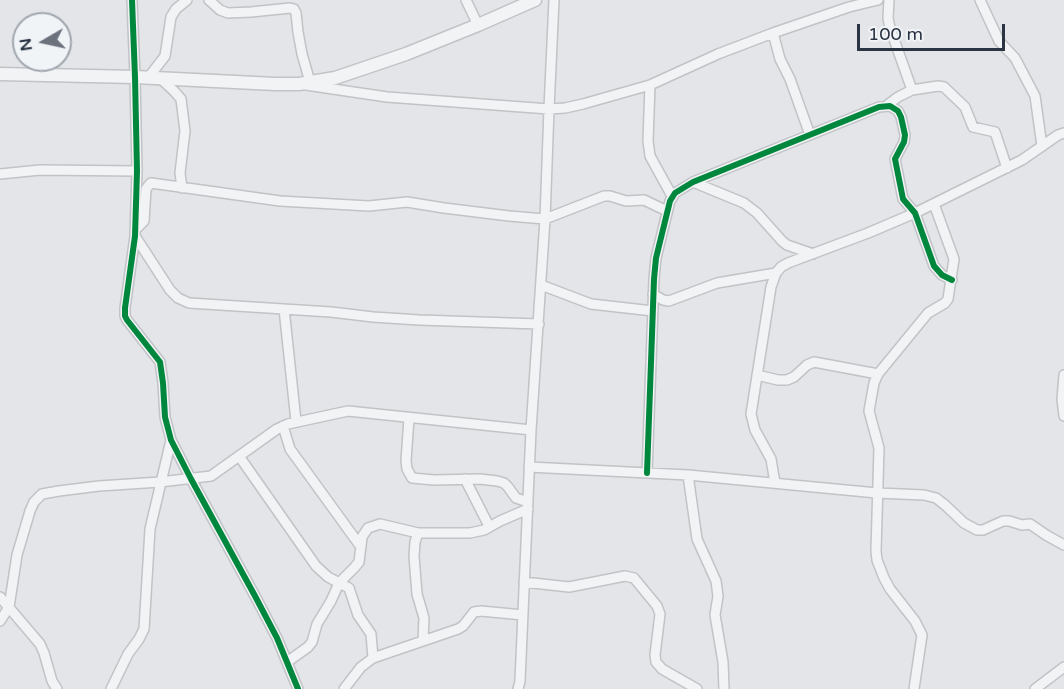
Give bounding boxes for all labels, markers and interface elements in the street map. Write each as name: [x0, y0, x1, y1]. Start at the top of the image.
north arrow: [12, 12, 72, 72]
scale bar: [860, 12, 1008, 50]
text: 100 m: [868, 23, 923, 45]
text: N: [15, 37, 37, 52]

